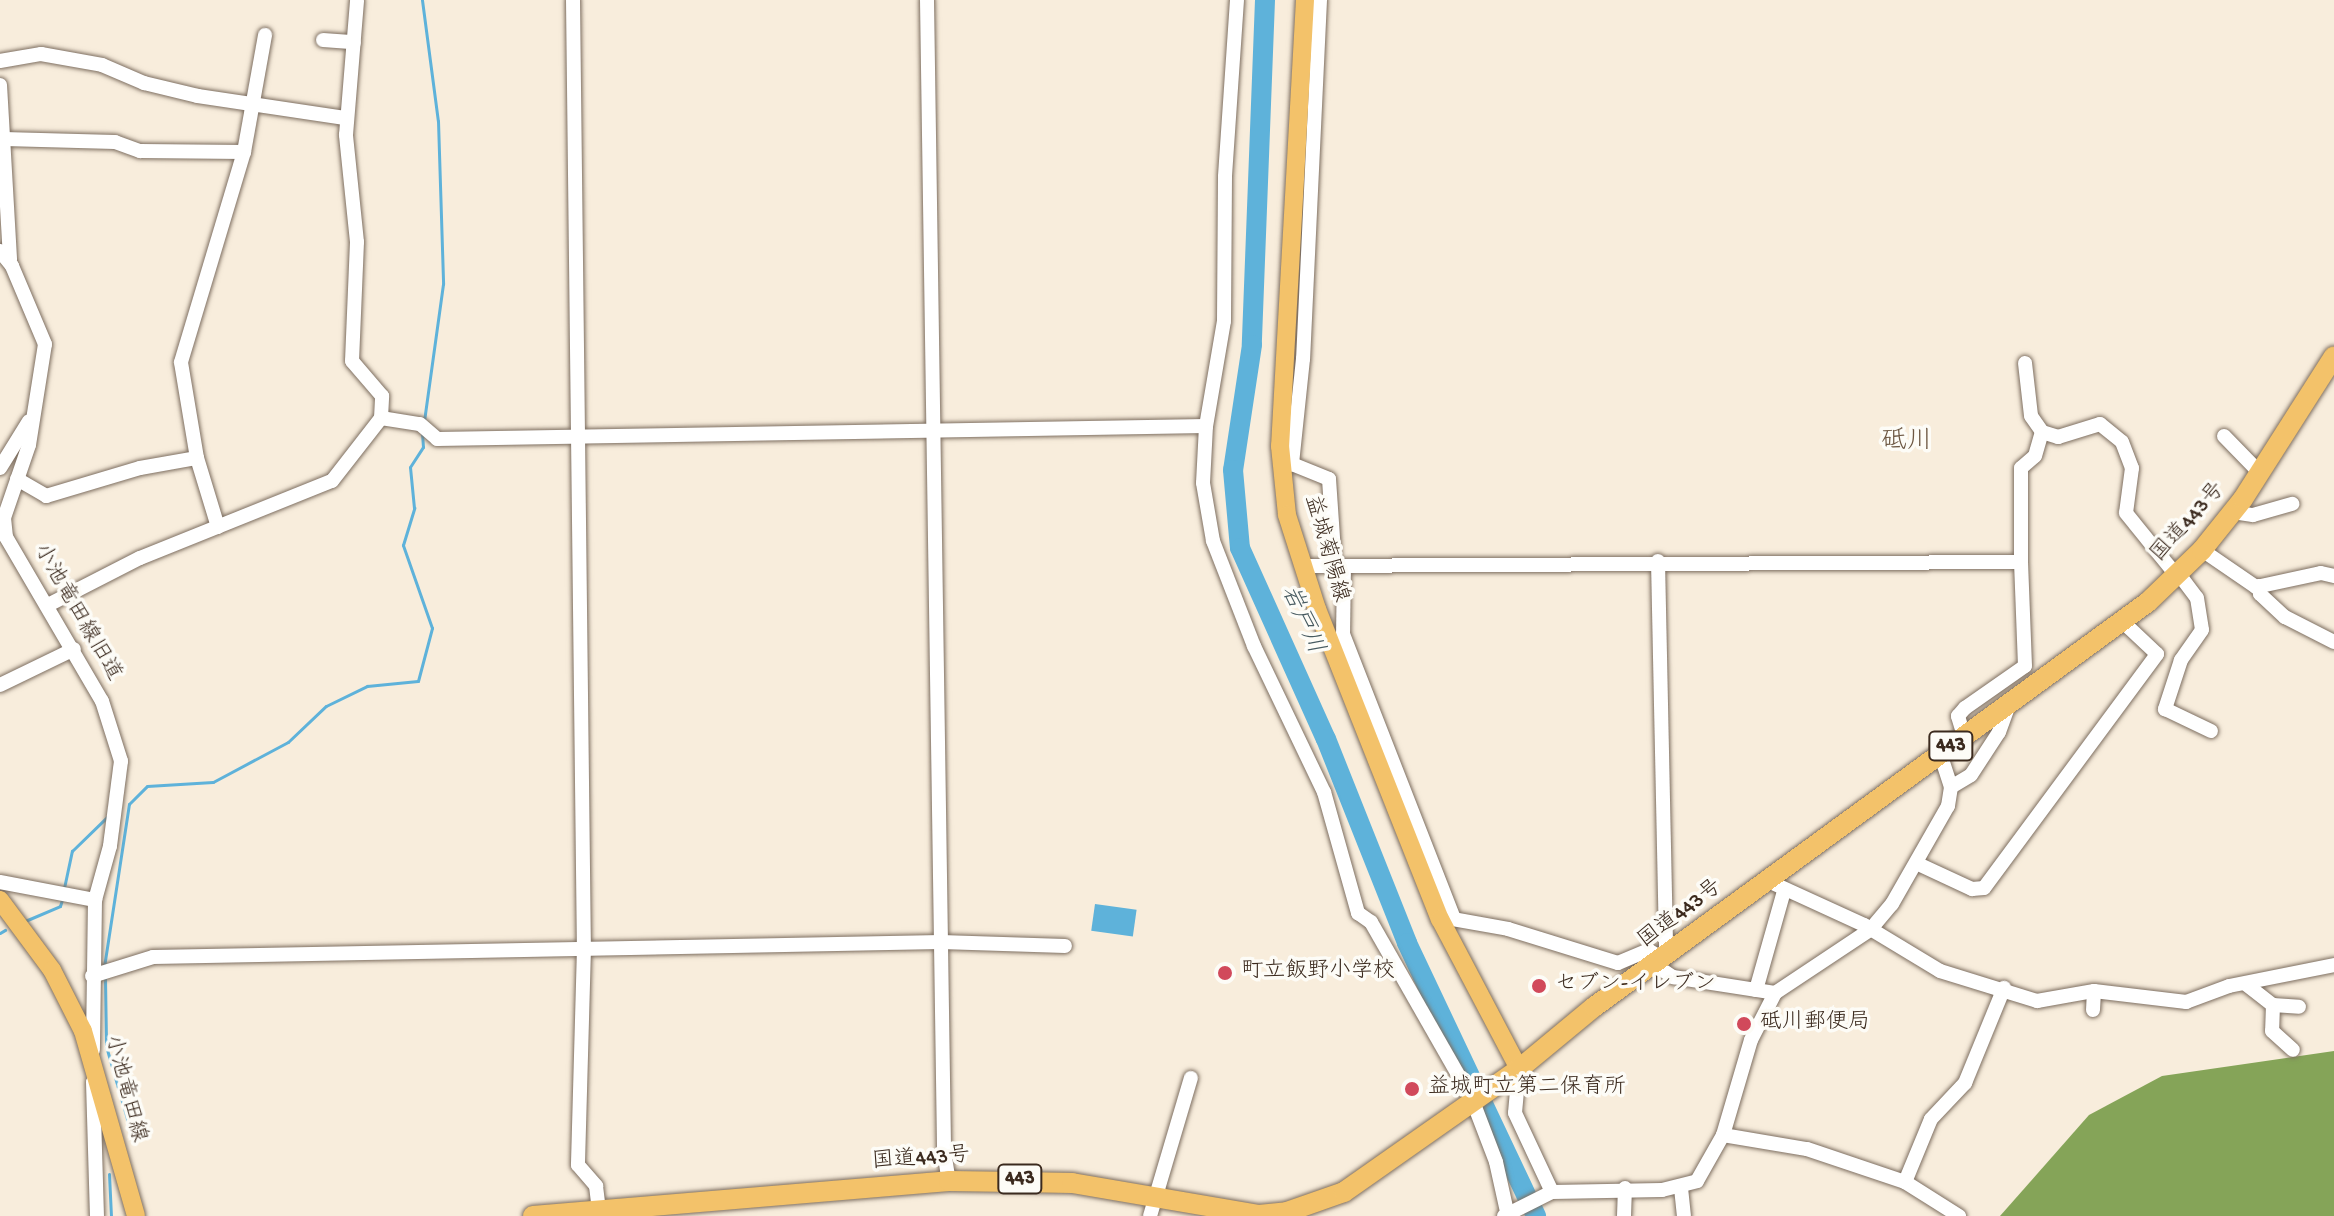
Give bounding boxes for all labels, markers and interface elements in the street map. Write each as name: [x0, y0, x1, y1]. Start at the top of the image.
district label: 砥川: [1881, 427, 1933, 459]
street label: 国道443号: [2146, 478, 2232, 568]
street label: 益城菊陽線: [1297, 492, 1353, 606]
street label: 小池竜田線旧道: [26, 540, 126, 686]
water label: 岩戸川: [1273, 581, 1329, 659]
road number: 443: [1927, 730, 1975, 762]
street label: 国道443号: [1634, 875, 1728, 955]
place label: 町立飯野小学校: [1241, 960, 1395, 986]
marker: 町立飯野小学校: [1216, 964, 1234, 982]
place label: セブン-イレブン: [1555, 973, 1716, 999]
marker: セブン-イレブン: [1530, 977, 1548, 995]
place label: 砥川郵便局: [1760, 1011, 1870, 1037]
marker: 砥川郵便局: [1735, 1015, 1753, 1033]
street label: 小池竜田線: [97, 1032, 151, 1146]
place label: 益城町立第二保育所: [1428, 1076, 1626, 1102]
marker: 益城町立第二保育所: [1403, 1080, 1421, 1098]
street label: 国道443号: [871, 1143, 971, 1177]
road number: 443: [996, 1163, 1044, 1195]

